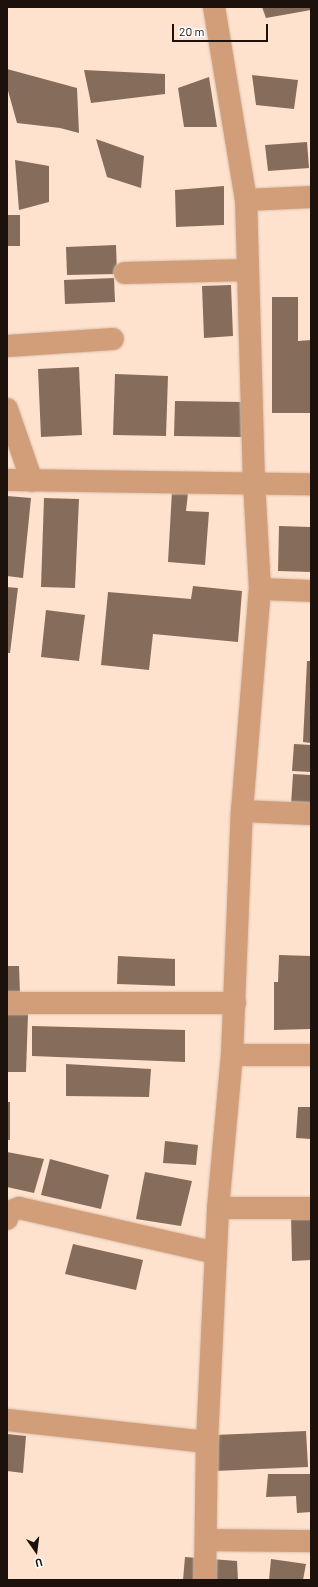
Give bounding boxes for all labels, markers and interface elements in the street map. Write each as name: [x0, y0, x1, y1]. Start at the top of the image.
scale bar: [174, 16, 270, 42]
text: 20 m: [179, 24, 205, 38]
north arrow: [16, 1531, 56, 1571]
text: U: [34, 1556, 44, 1570]

